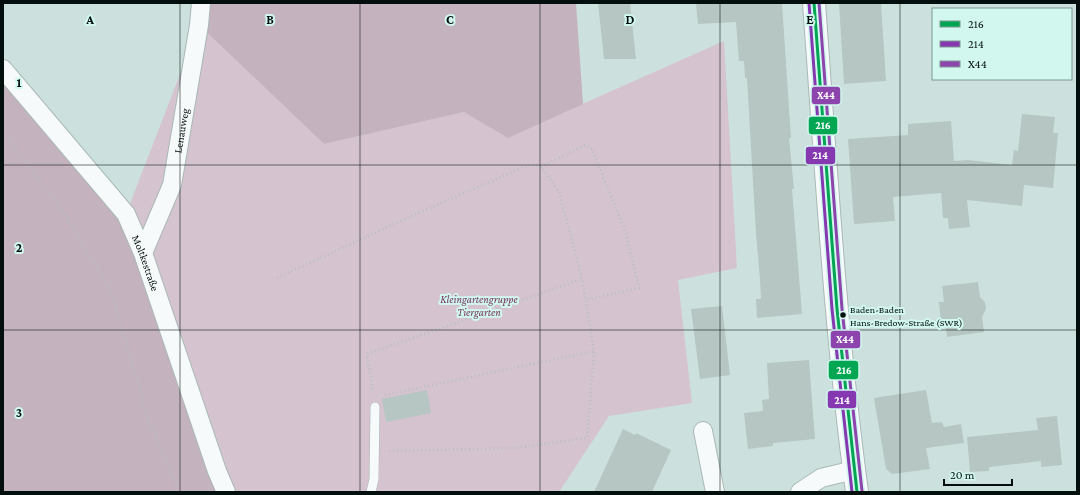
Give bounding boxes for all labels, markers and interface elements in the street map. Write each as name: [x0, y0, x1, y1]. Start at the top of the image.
legend: [932, 8, 1072, 80]
text: A: [85, 12, 94, 27]
text: B: [266, 12, 274, 27]
text: C: [446, 12, 454, 27]
text: D: [626, 12, 635, 27]
text: E: [806, 12, 814, 27]
text: 216: [968, 17, 984, 31]
text: 214: [968, 37, 984, 51]
text: X44: [968, 57, 987, 71]
text: 1: [17, 75, 22, 90]
line badge: X44: [811, 86, 841, 105]
text: X44: [817, 89, 835, 101]
street label: Lenauweg: [171, 107, 192, 154]
line badge: 216: [808, 116, 838, 135]
text: 216: [815, 119, 831, 131]
line badge: 214: [805, 146, 836, 165]
text: 214: [812, 149, 828, 161]
street label: Moltkestraße: [130, 233, 162, 293]
text: 2: [16, 240, 23, 255]
park label: Kleingartengruppe Tiergarten: [440, 293, 519, 319]
place label: Baden-Baden Hans-Bredow-Straße (SWR): [850, 304, 963, 329]
marker: Baden-Baden Hans-Bredow-Straße (SWR): [838, 310, 848, 320]
line badge: X44: [830, 330, 861, 349]
text: X44: [836, 333, 854, 345]
line badge: 216: [828, 360, 859, 380]
text: 216: [836, 364, 852, 376]
line badge: 214: [827, 390, 857, 409]
text: 214: [834, 394, 850, 406]
text: 3: [16, 405, 22, 420]
scale bar: [944, 461, 1012, 487]
text: 20 m: [950, 468, 975, 482]

